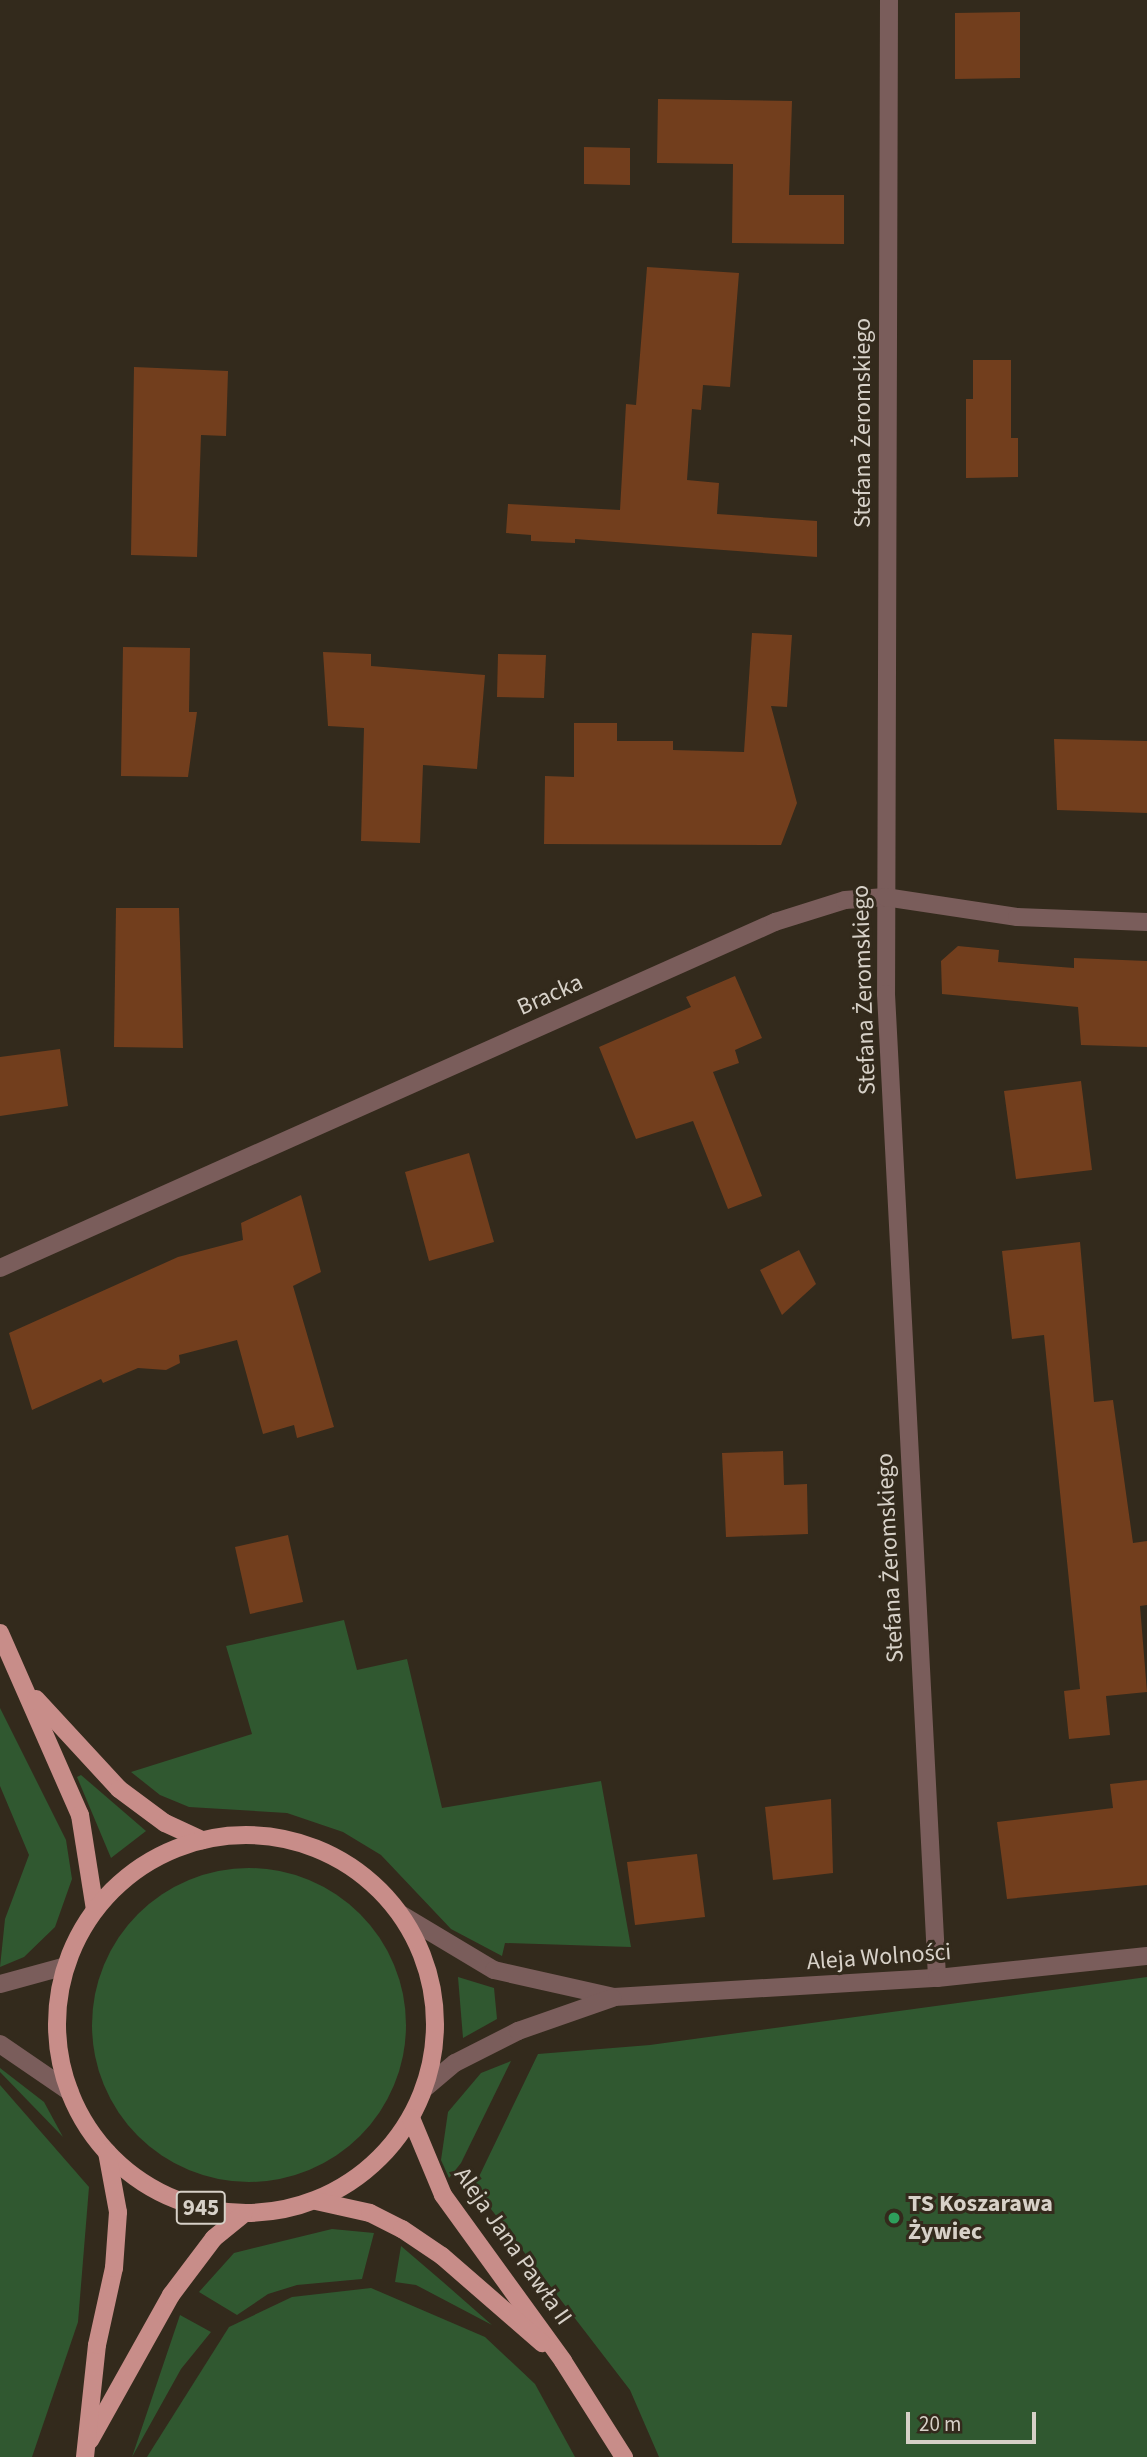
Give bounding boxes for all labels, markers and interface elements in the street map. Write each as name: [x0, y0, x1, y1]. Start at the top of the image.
street label: Stefana Żeromskiego: [849, 318, 877, 528]
street label: Stefana Żeromskiego: [846, 884, 882, 1096]
street label: Bracka: [513, 968, 587, 1022]
street label: Stefana Żeromskiego: [870, 1452, 910, 1664]
street label: Aleja Wolności: [806, 1938, 952, 1976]
street label: Aleja Jana Pawła II: [448, 2162, 578, 2330]
road number: 945: [175, 2188, 227, 2228]
place label: TS Koszarawa Żywiec: [908, 2190, 1053, 2246]
marker: TS Koszarawa Żywiec: [886, 2210, 902, 2226]
scale bar: [909, 2398, 1038, 2442]
text: 20 m: [919, 2409, 961, 2439]

